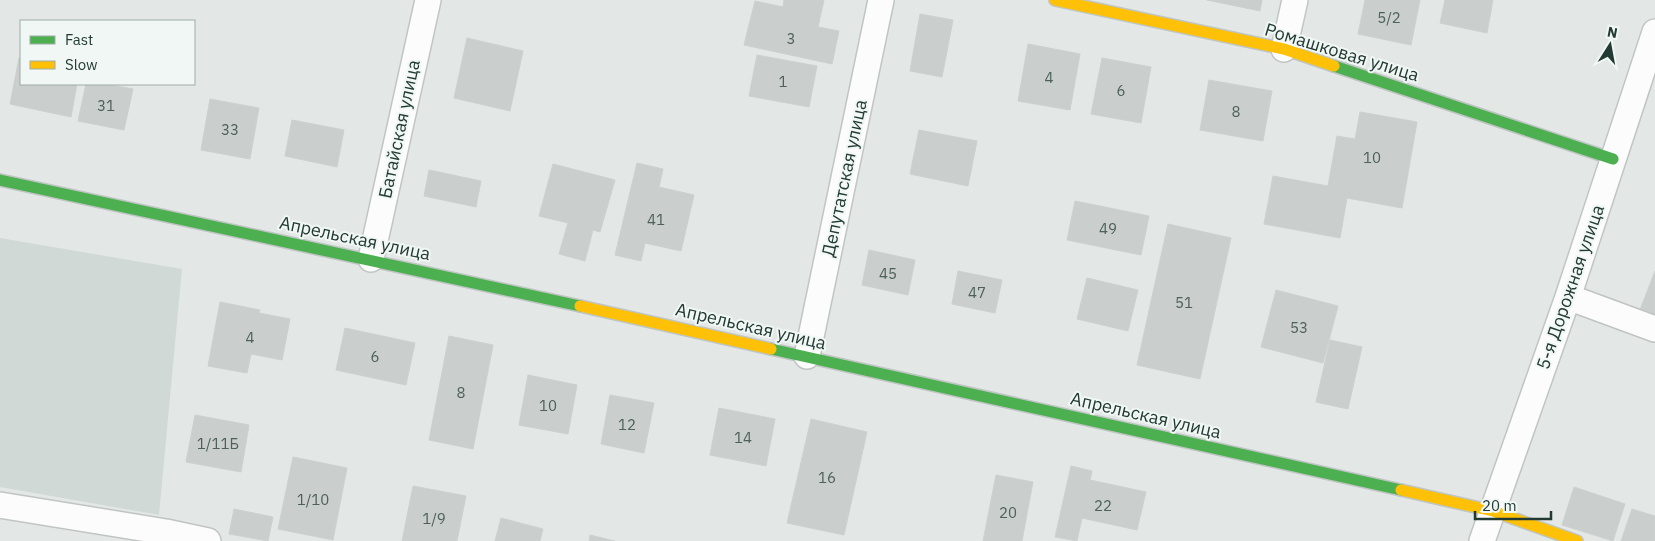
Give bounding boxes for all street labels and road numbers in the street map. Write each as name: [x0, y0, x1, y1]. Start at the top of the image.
street label: Ромашковая улица: [1262, 18, 1422, 87]
street label: Батайская улица: [373, 57, 425, 201]
street label: Депутатская улица: [816, 97, 872, 259]
street label: 5-я Дорожная улица: [1531, 201, 1609, 373]
street label: Апрельская улица: [277, 211, 433, 265]
street label: Апрельская улица: [673, 297, 829, 355]
street label: Апрельская улица: [1068, 386, 1224, 444]

